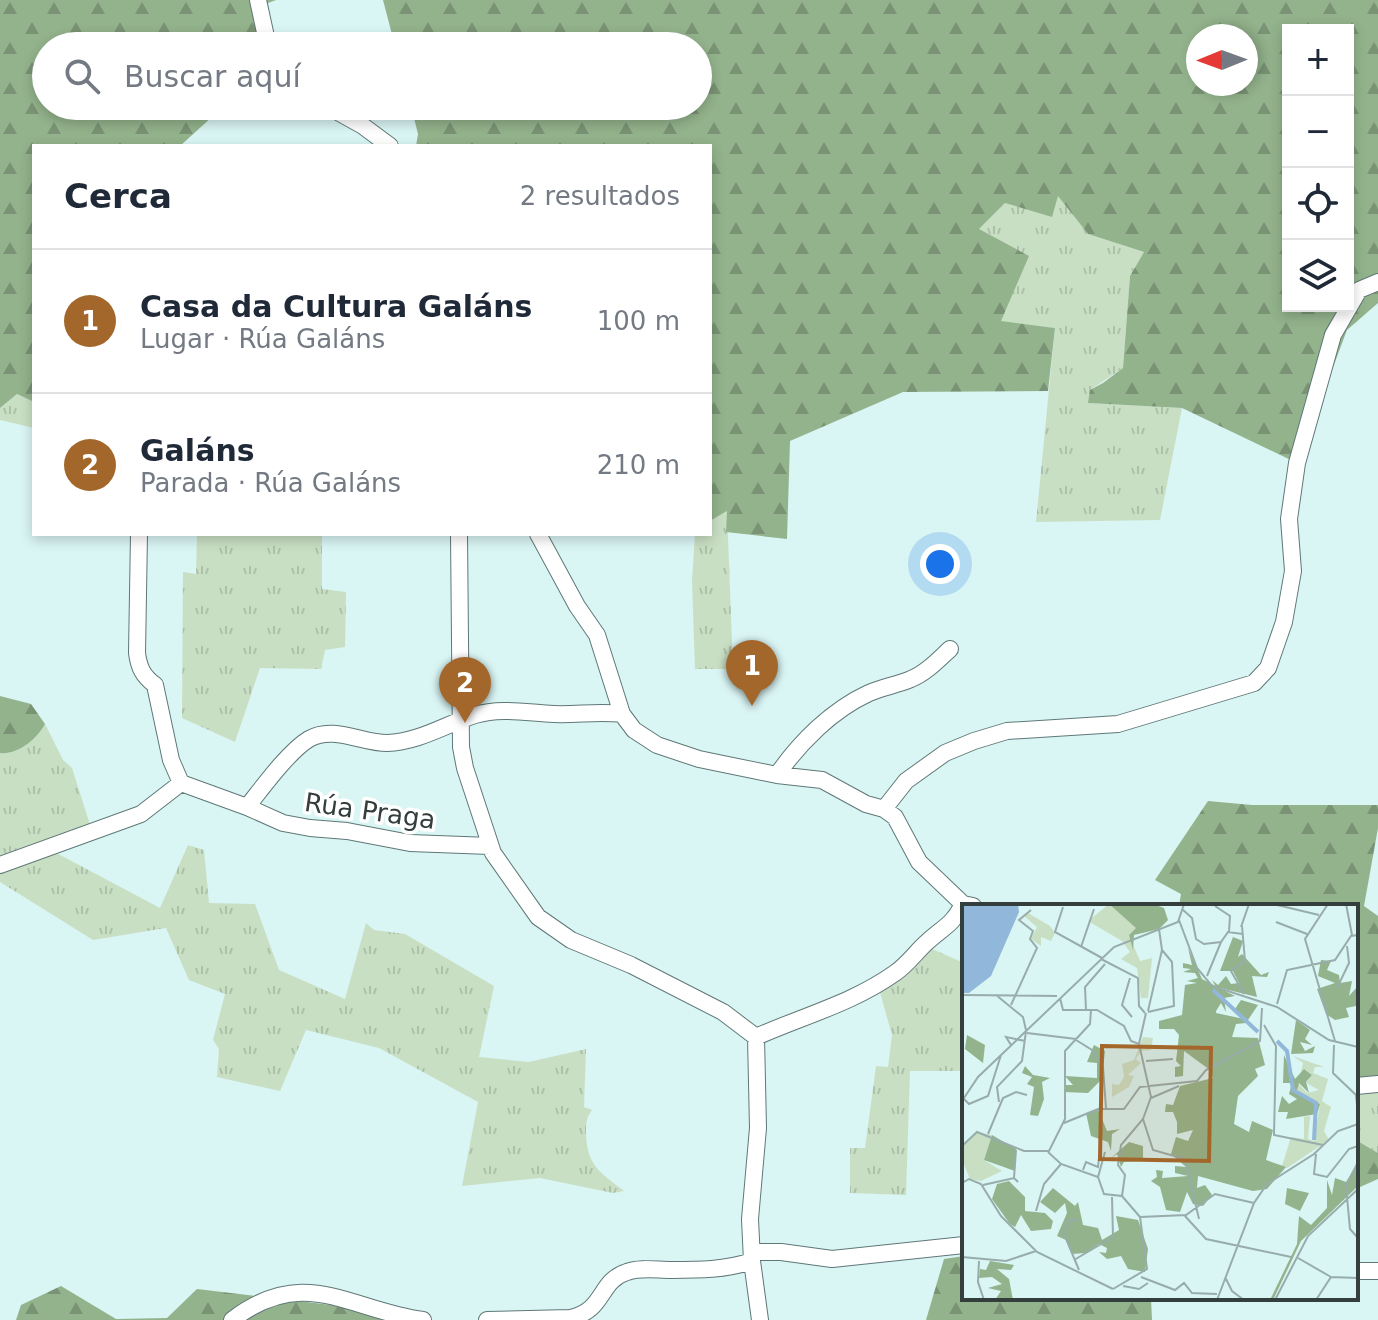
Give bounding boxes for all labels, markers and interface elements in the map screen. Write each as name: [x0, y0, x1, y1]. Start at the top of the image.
north arrow: [1186, 24, 1258, 96]
map controls: [1282, 24, 1354, 312]
button: +: [1282, 24, 1354, 96]
search box: [32, 32, 712, 120]
icon: search: [60, 54, 104, 98]
text: Buscar aquí: [124, 59, 301, 94]
button: −: [1282, 96, 1354, 168]
button: locate: [1282, 168, 1354, 240]
text: Cerca: [64, 176, 172, 216]
text: 2 resultados: [520, 181, 680, 211]
button: layers: [1282, 240, 1354, 312]
text: Casa da Cultura Galáns: [140, 289, 532, 324]
text: 1: [81, 306, 99, 336]
text: 100 m: [597, 306, 680, 336]
text: Lugar · Rúa Galáns: [140, 324, 385, 354]
text: Galáns: [140, 433, 255, 468]
text: 2: [81, 450, 99, 480]
text: 210 m: [597, 450, 680, 480]
text: Parada · Rúa Galáns: [140, 468, 401, 498]
your location: [920, 544, 960, 584]
pin: 1: [726, 640, 778, 706]
pin: 2: [439, 657, 491, 723]
street label: Rúa Praga: [303, 787, 437, 835]
inset map: [962, 904, 1358, 1300]

